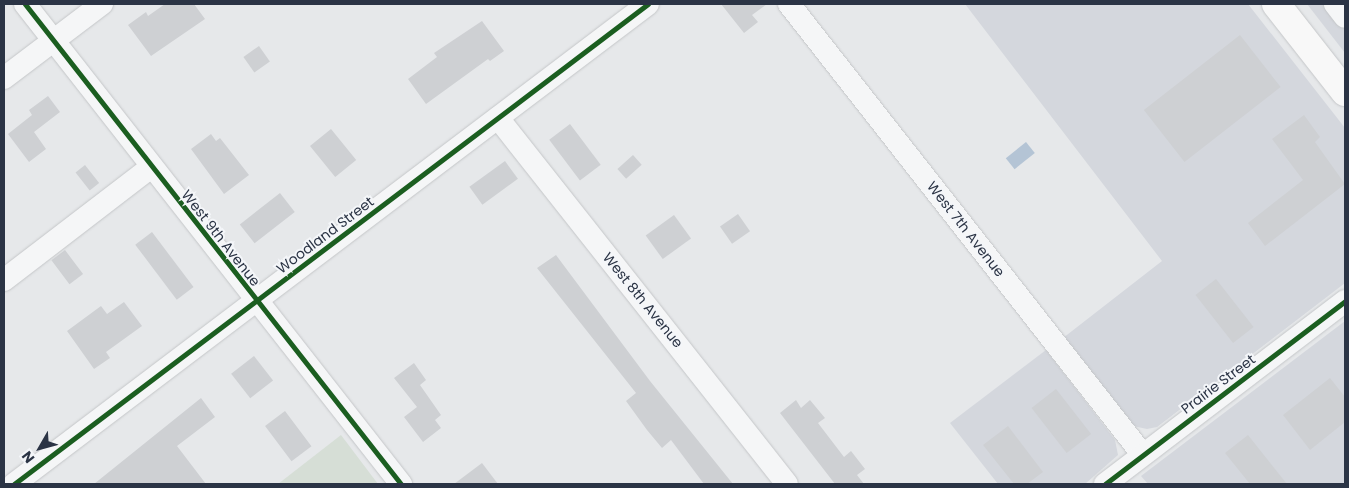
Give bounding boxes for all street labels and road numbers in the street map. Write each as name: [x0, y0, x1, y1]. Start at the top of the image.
street label: West 7th Avenue: [924, 178, 1008, 280]
street label: West 9th Avenue: [178, 186, 264, 290]
street label: Woodland Street: [273, 193, 377, 277]
street label: West 8th Avenue: [599, 249, 687, 351]
street label: Prairie Street: [1178, 351, 1258, 417]

